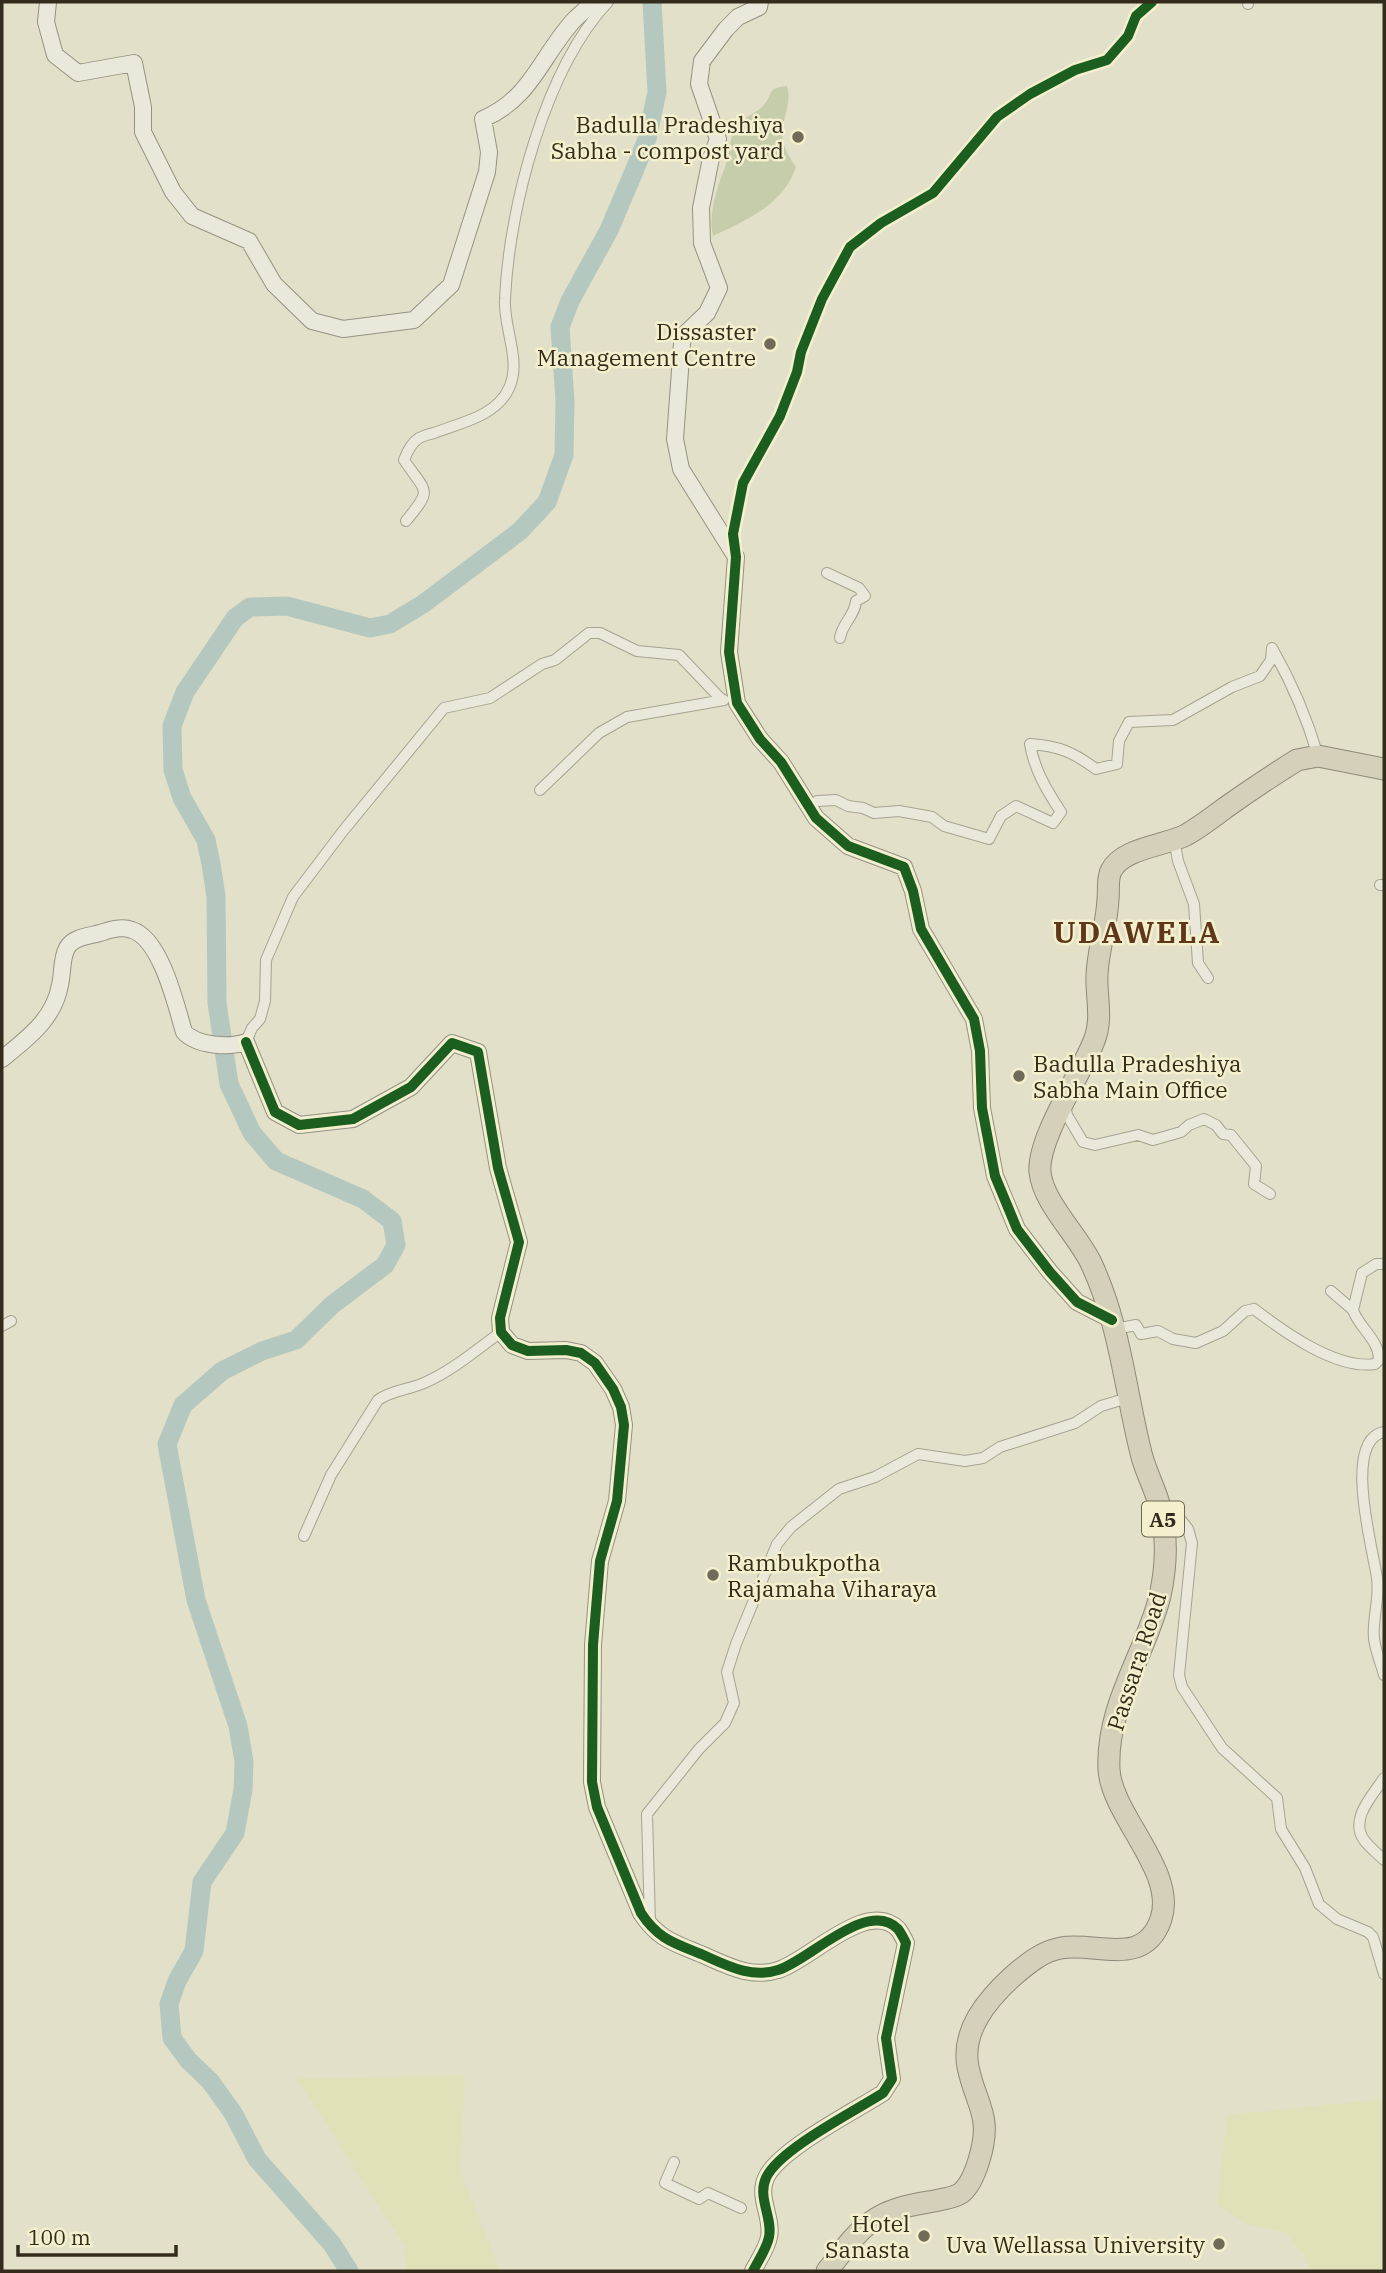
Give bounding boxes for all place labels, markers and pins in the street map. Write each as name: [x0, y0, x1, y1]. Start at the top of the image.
place label: Badulla Pradeshiya Sabha - compost yard: [551, 109, 784, 165]
marker: Badulla Pradeshiya Sabha - compost yard: [790, 129, 806, 145]
place label: Dissaster Management Centre: [537, 316, 756, 372]
marker: Dissaster Management Centre: [762, 336, 778, 352]
place label: Badulla Pradeshiya Sabha Main Office: [1033, 1048, 1241, 1104]
marker: Badulla Pradeshiya Sabha Main Office: [1011, 1068, 1027, 1084]
place label: Rambukpotha Rajamaha Viharaya: [727, 1547, 937, 1603]
marker: Rambukpotha Rajamaha Viharaya: [705, 1567, 721, 1583]
place label: Hotel Sanasta: [825, 2208, 910, 2264]
marker: Hotel Sanasta: [916, 2228, 932, 2244]
place label: Uva Wellassa University: [946, 2229, 1206, 2259]
marker: Uva Wellassa University: [1211, 2236, 1227, 2252]

